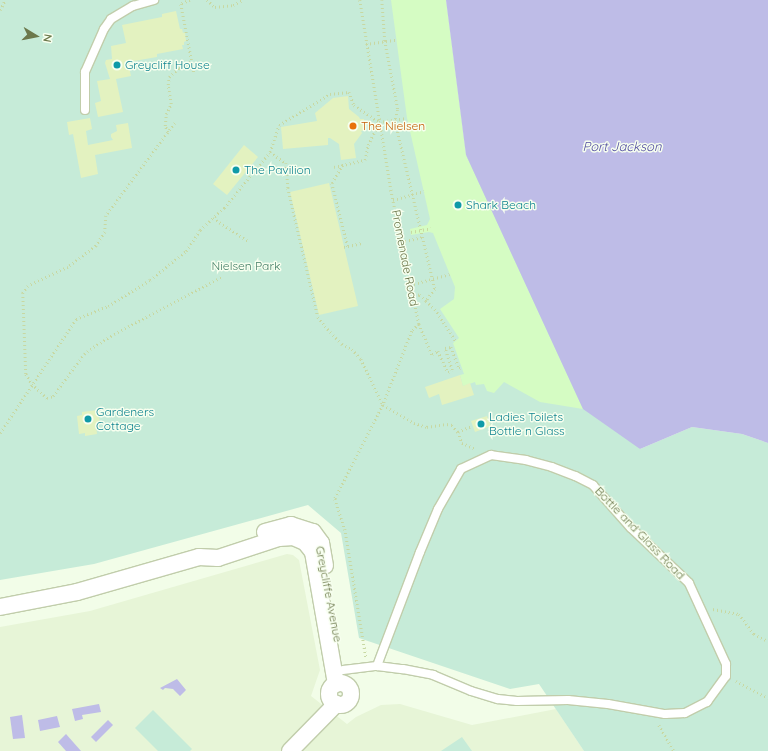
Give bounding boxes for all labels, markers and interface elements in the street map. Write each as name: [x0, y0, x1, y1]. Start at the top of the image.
north arrow: [16, 16, 56, 56]
text: N: [40, 33, 55, 43]
place label: Greycliff House: [125, 58, 210, 72]
marker: Greycliff House: [112, 60, 122, 70]
place label: The Nielsen: [361, 119, 425, 133]
marker: The Nielsen: [348, 121, 358, 131]
water label: Port Jackson: [583, 138, 661, 154]
place label: The Pavilion: [244, 163, 311, 177]
marker: The Pavilion: [231, 165, 241, 175]
place label: Shark Beach: [466, 198, 536, 212]
marker: Shark Beach: [453, 200, 463, 210]
street label: Promenade Road: [389, 209, 421, 307]
park label: Nielsen Park: [212, 259, 280, 273]
place label: Gardeners Cottage: [96, 405, 154, 433]
place label: Ladies Toilets Bottle n Glass: [489, 410, 565, 438]
marker: Gardeners Cottage: [83, 414, 93, 424]
marker: Ladies Toilets Bottle n Glass: [476, 419, 486, 429]
street label: Bottle and Glass Road: [592, 484, 688, 582]
street label: Greycliffe Avenue: [313, 545, 345, 643]

